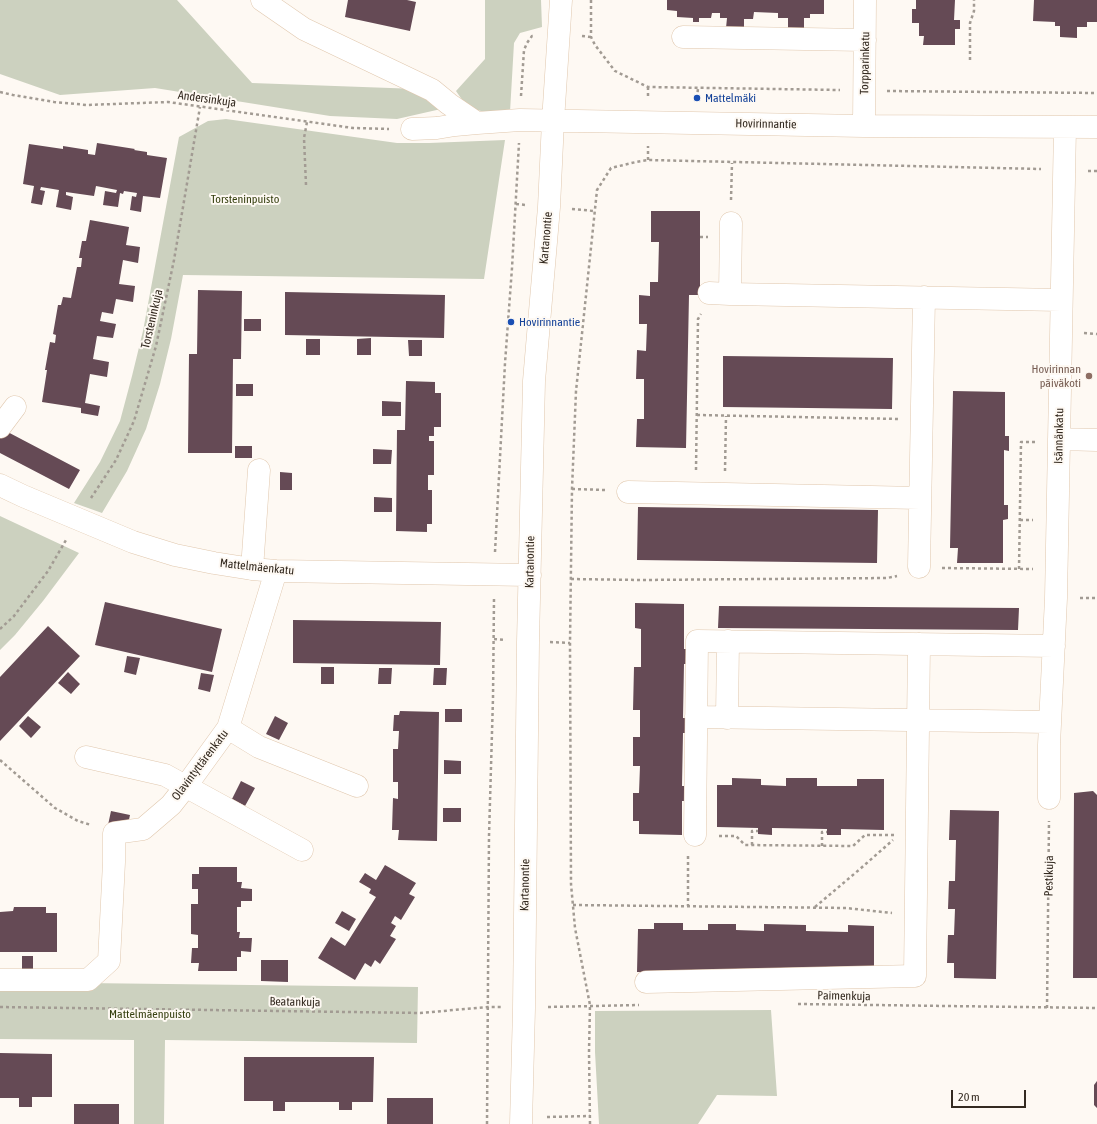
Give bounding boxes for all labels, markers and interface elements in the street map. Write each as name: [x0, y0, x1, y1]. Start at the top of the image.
street label: Torpparinkatu: [857, 31, 873, 95]
street label: Andersinkuja: [177, 88, 237, 110]
place label: Mattelmäki: [705, 91, 756, 105]
marker: Mattelmäki: [692, 93, 702, 103]
street label: Hovirinnantie: [735, 116, 797, 132]
park label: Torsteninpuisto: [211, 192, 279, 206]
street label: Kartanontie: [537, 211, 555, 265]
street label: Torsteninkuja: [138, 288, 166, 350]
place label: Hovirinnantie: [519, 315, 580, 329]
marker: Hovirinnantie: [506, 317, 516, 327]
place label: Hovirinnan päiväkoti: [1031, 362, 1081, 390]
marker: Hovirinnan päiväkoti: [1084, 371, 1094, 381]
street label: Isännänkatu: [1051, 408, 1067, 464]
street label: Kartanontie: [522, 536, 538, 588]
street label: Mattelmäenkatu: [219, 556, 295, 578]
street label: Olavintyttärenkatu: [169, 727, 231, 803]
street label: Pestikuja: [1041, 855, 1057, 897]
street label: Kartanontie: [517, 859, 533, 911]
street label: Paimenkuja: [817, 988, 871, 1004]
street label: Beatankuja: [269, 994, 321, 1010]
park label: Mattelmäenpuisto: [109, 1007, 191, 1021]
scale bar: [953, 1082, 1028, 1108]
text: 20 m: [958, 1090, 980, 1104]

